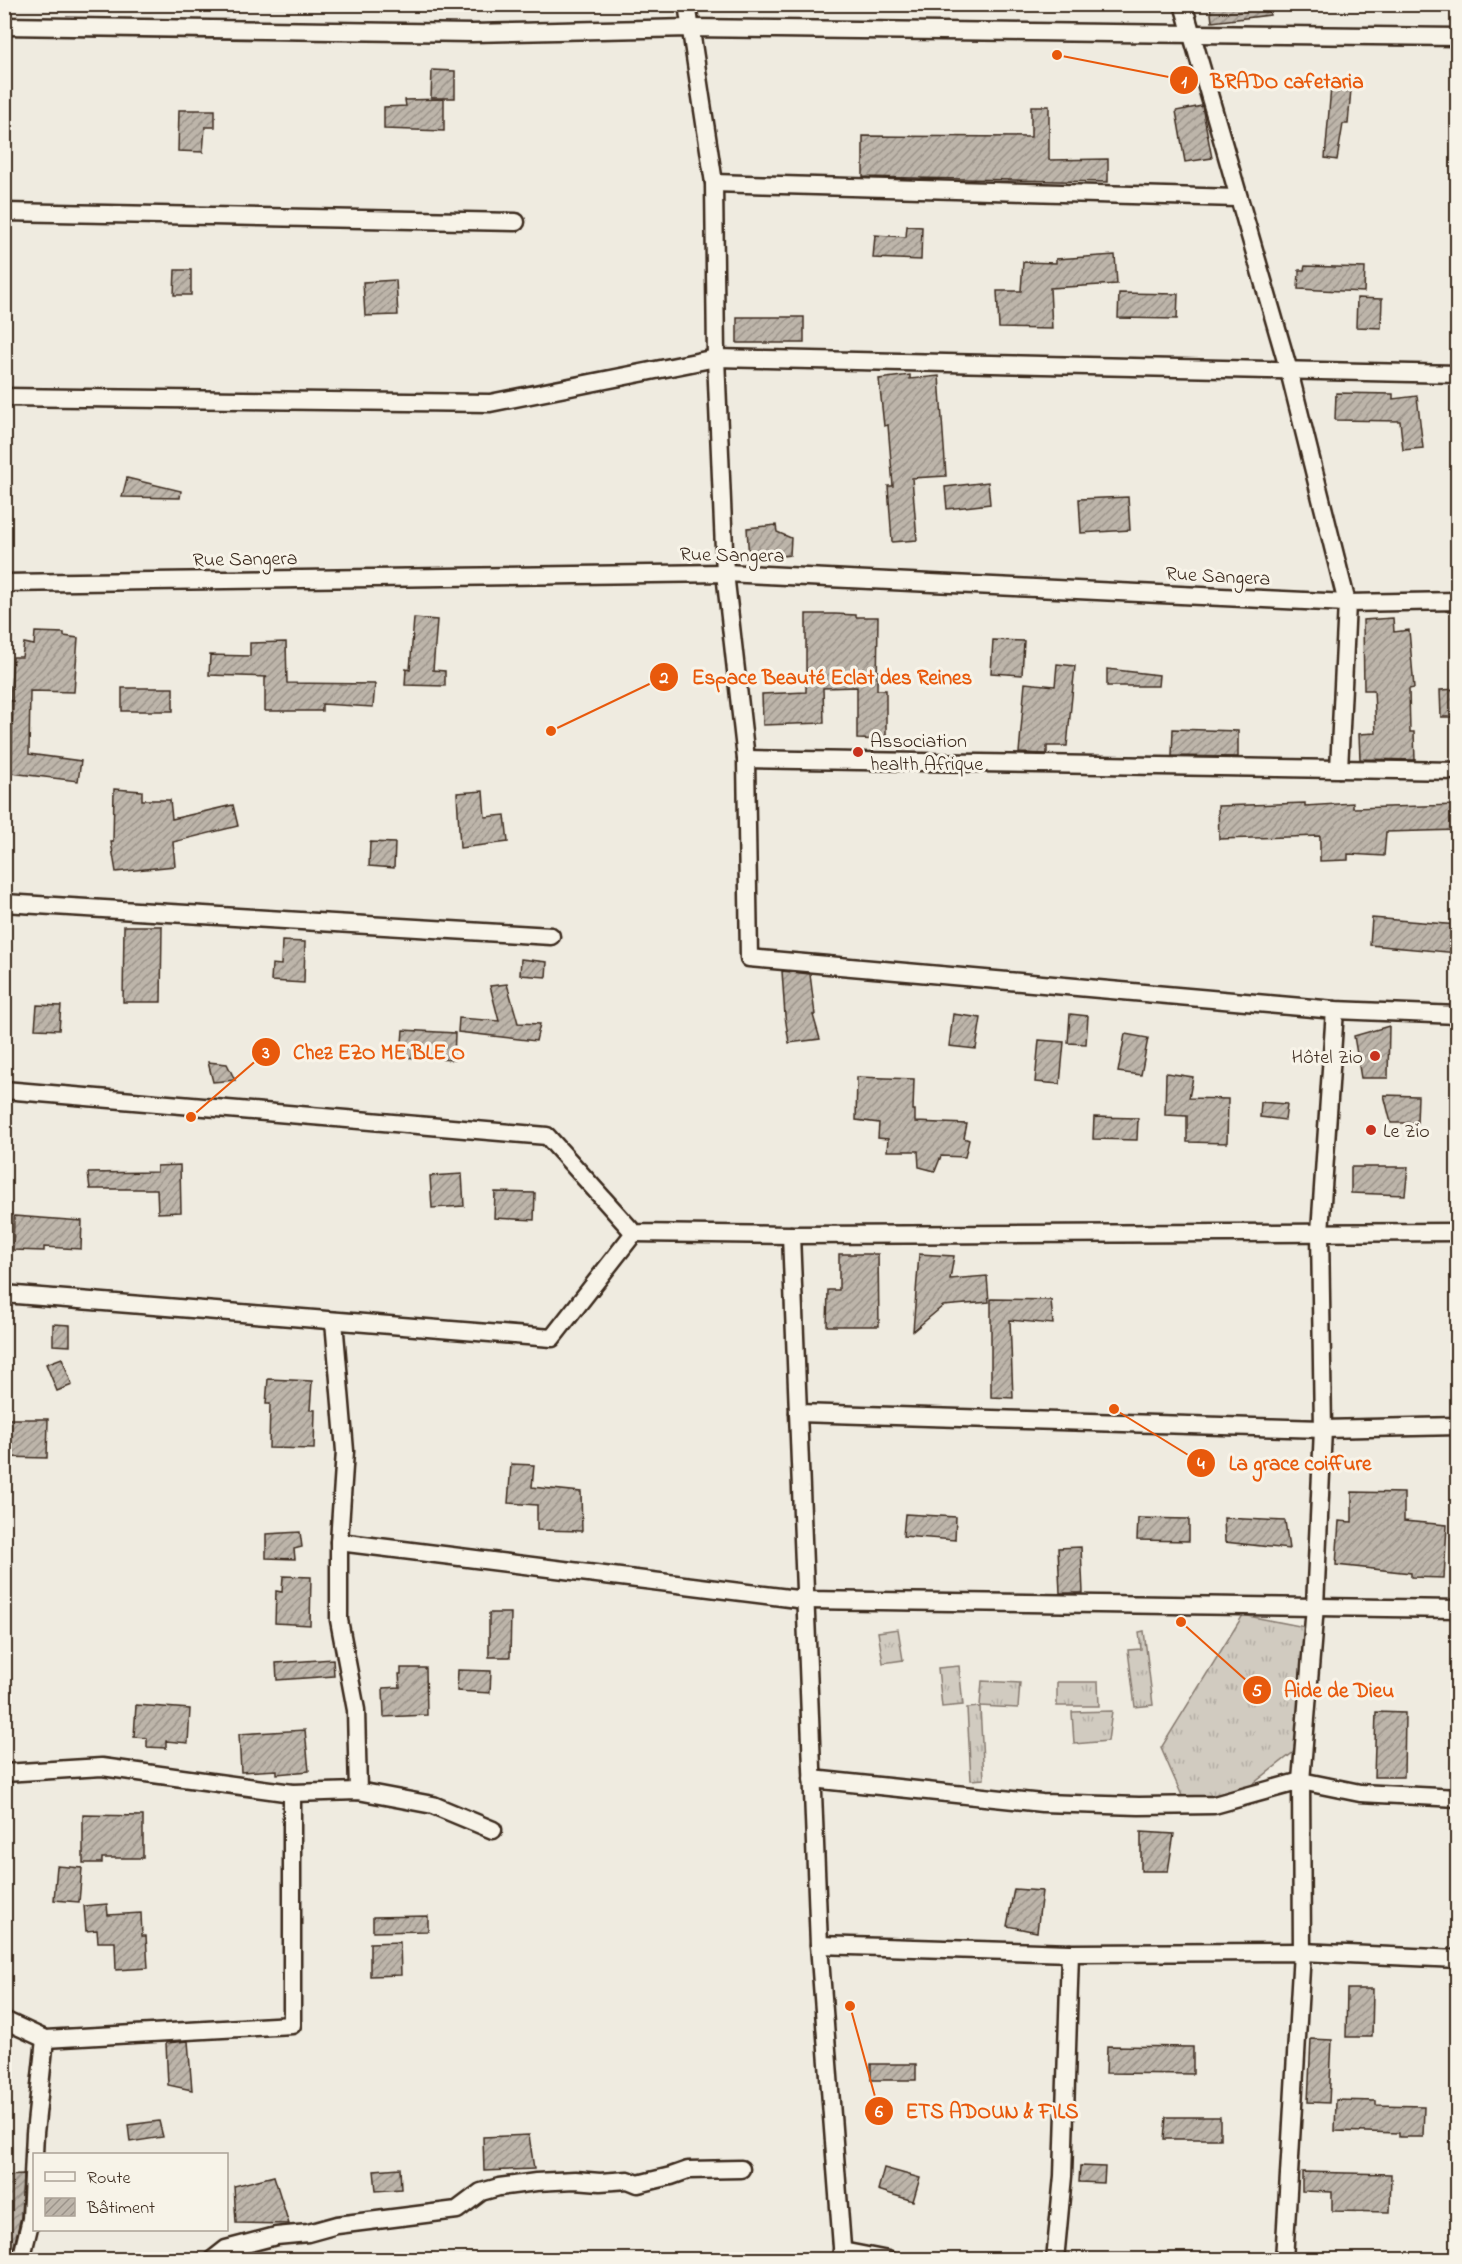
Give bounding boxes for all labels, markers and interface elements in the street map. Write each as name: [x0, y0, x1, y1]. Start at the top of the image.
callout: BRADO cafetaria: [1169, 61, 1376, 100]
text: BRADO cafetaria: [1210, 68, 1363, 98]
text: 1: [1181, 70, 1187, 96]
street label: Rue Sangera: [679, 541, 785, 573]
street label: Rue Sangera: [192, 545, 298, 577]
street label: Rue Sangera: [1165, 560, 1271, 596]
callout: Espace Beauté Eclat des Reines: [649, 657, 984, 696]
text: Espace Beauté Eclat des Reines: [692, 664, 972, 694]
text: 2: [659, 666, 669, 692]
place label: Association health Afrique: [870, 728, 983, 780]
marker: Association health Afrique: [851, 745, 865, 759]
callout: Chez EZO ME BLE O: [251, 1032, 478, 1071]
text: Chez EZO ME BLE O: [293, 1039, 465, 1069]
text: 3: [261, 1041, 270, 1067]
place label: Hôtel Zio: [1292, 1044, 1363, 1073]
marker: Hôtel Zio: [1368, 1049, 1382, 1063]
place label: Le Zio: [1383, 1118, 1430, 1147]
marker: Le Zio: [1364, 1123, 1378, 1137]
callout: La grace coiffure: [1186, 1443, 1383, 1482]
text: La grace coiffure: [1229, 1450, 1372, 1482]
text: 4: [1197, 1452, 1205, 1478]
callout: Aide de Dieu: [1242, 1670, 1406, 1709]
text: Aide de Dieu: [1284, 1677, 1394, 1707]
text: 5: [1252, 1679, 1263, 1705]
callout: ETS ADOUN & FILS: [864, 2091, 1091, 2130]
text: ETS ADOUN & FILS: [906, 2098, 1079, 2128]
text: 6: [875, 2100, 883, 2126]
legend: [33, 2153, 228, 2231]
text: Route: [87, 2166, 132, 2192]
text: Bâtiment: [86, 2196, 155, 2222]

